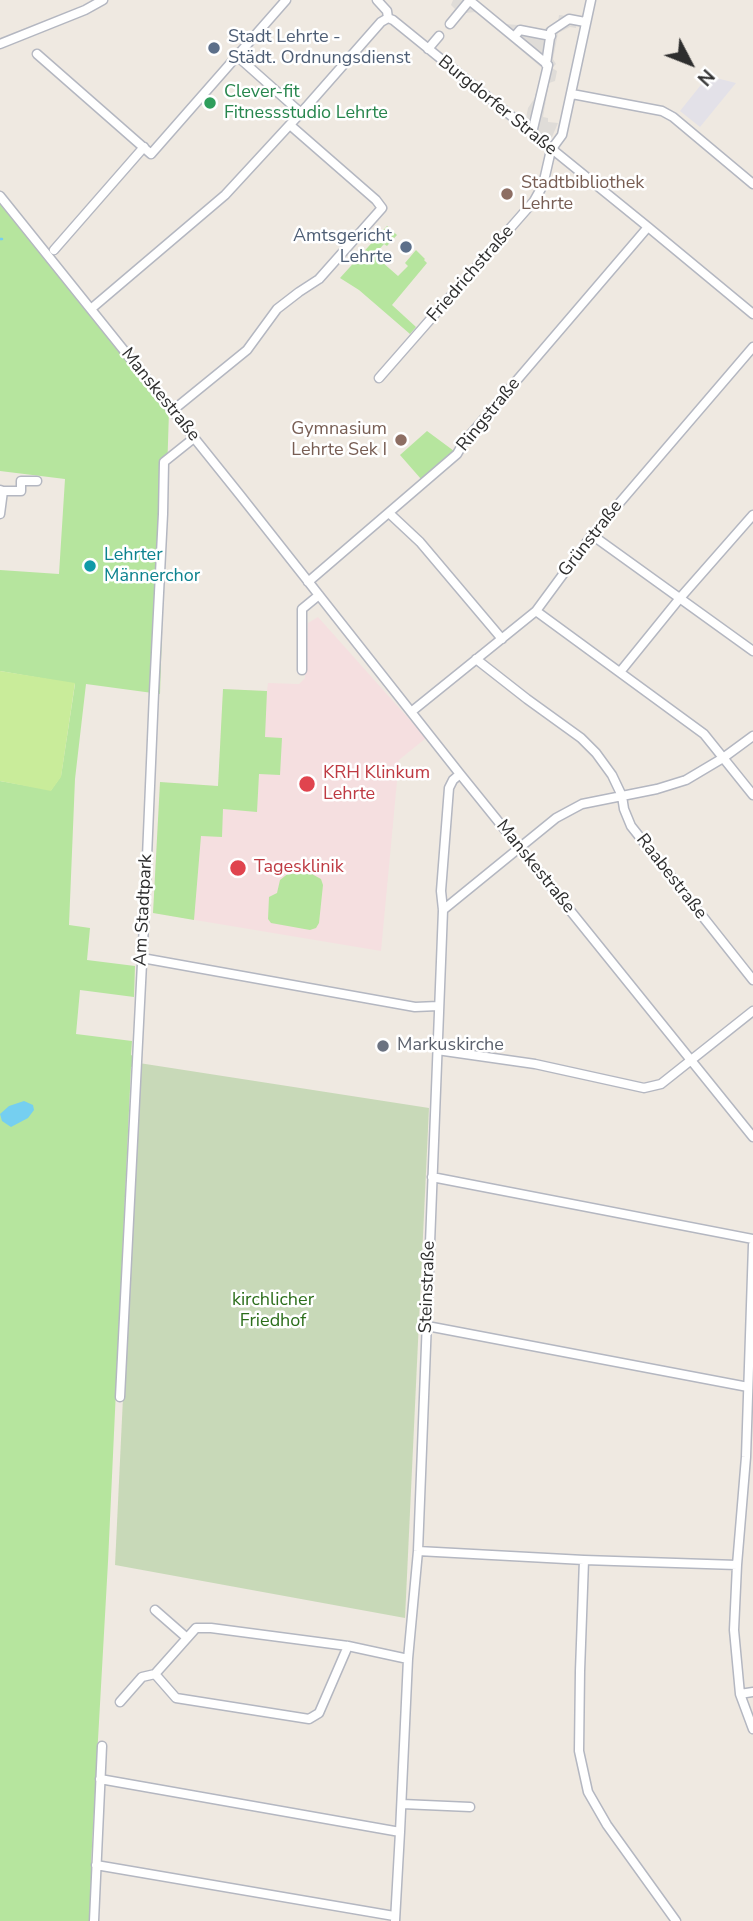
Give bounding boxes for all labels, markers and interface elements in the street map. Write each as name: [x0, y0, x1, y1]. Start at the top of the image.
place label: Stadt Lehrte - Städt. Ordnungsdienst: [228, 27, 410, 70]
north arrow: [655, 28, 725, 98]
marker: Stadt Lehrte - Städt. Ordnungsdienst: [206, 40, 222, 56]
street label: Burgdorfer Straße: [433, 51, 561, 161]
text: N: [691, 63, 720, 91]
place label: Clever-fit Fitnessstudio Lehrte: [224, 82, 388, 124]
marker: Clever-fit Fitnessstudio Lehrte: [202, 95, 218, 111]
place label: Stadtbibliothek Lehrte: [521, 173, 644, 216]
marker: Stadtbibliothek Lehrte: [499, 186, 515, 202]
street label: Friedrichstraße: [423, 221, 519, 327]
place label: Amtsgericht Lehrte: [293, 226, 392, 268]
marker: Amtsgericht Lehrte: [398, 239, 414, 255]
street label: Manskestraße: [116, 344, 204, 446]
street label: Ringstraße: [453, 374, 525, 456]
place label: Gymnasium Lehrte Sek I: [291, 419, 387, 462]
marker: Gymnasium Lehrte Sek I: [393, 432, 409, 448]
street label: Grünstraße: [554, 496, 628, 582]
place label: Lehrter Männerchor: [104, 545, 200, 588]
marker: Lehrter Männerchor: [82, 558, 98, 574]
place label: KRH Klinkum Lehrte: [323, 763, 430, 806]
marker: KRH Klinkum Lehrte: [297, 774, 317, 794]
street label: Manskestraße: [491, 816, 579, 918]
street label: Raabestraße: [631, 830, 711, 924]
street label: Am Stadtpark: [130, 853, 158, 967]
place label: Tagesklinik: [254, 857, 344, 879]
marker: Tagesklinik: [228, 858, 248, 878]
place label: Markuskirche: [397, 1035, 504, 1057]
marker: Markuskirche: [375, 1038, 391, 1054]
street label: Steinstraße: [416, 1240, 440, 1334]
park label: kirchlicher Friedhof: [232, 1290, 314, 1332]

